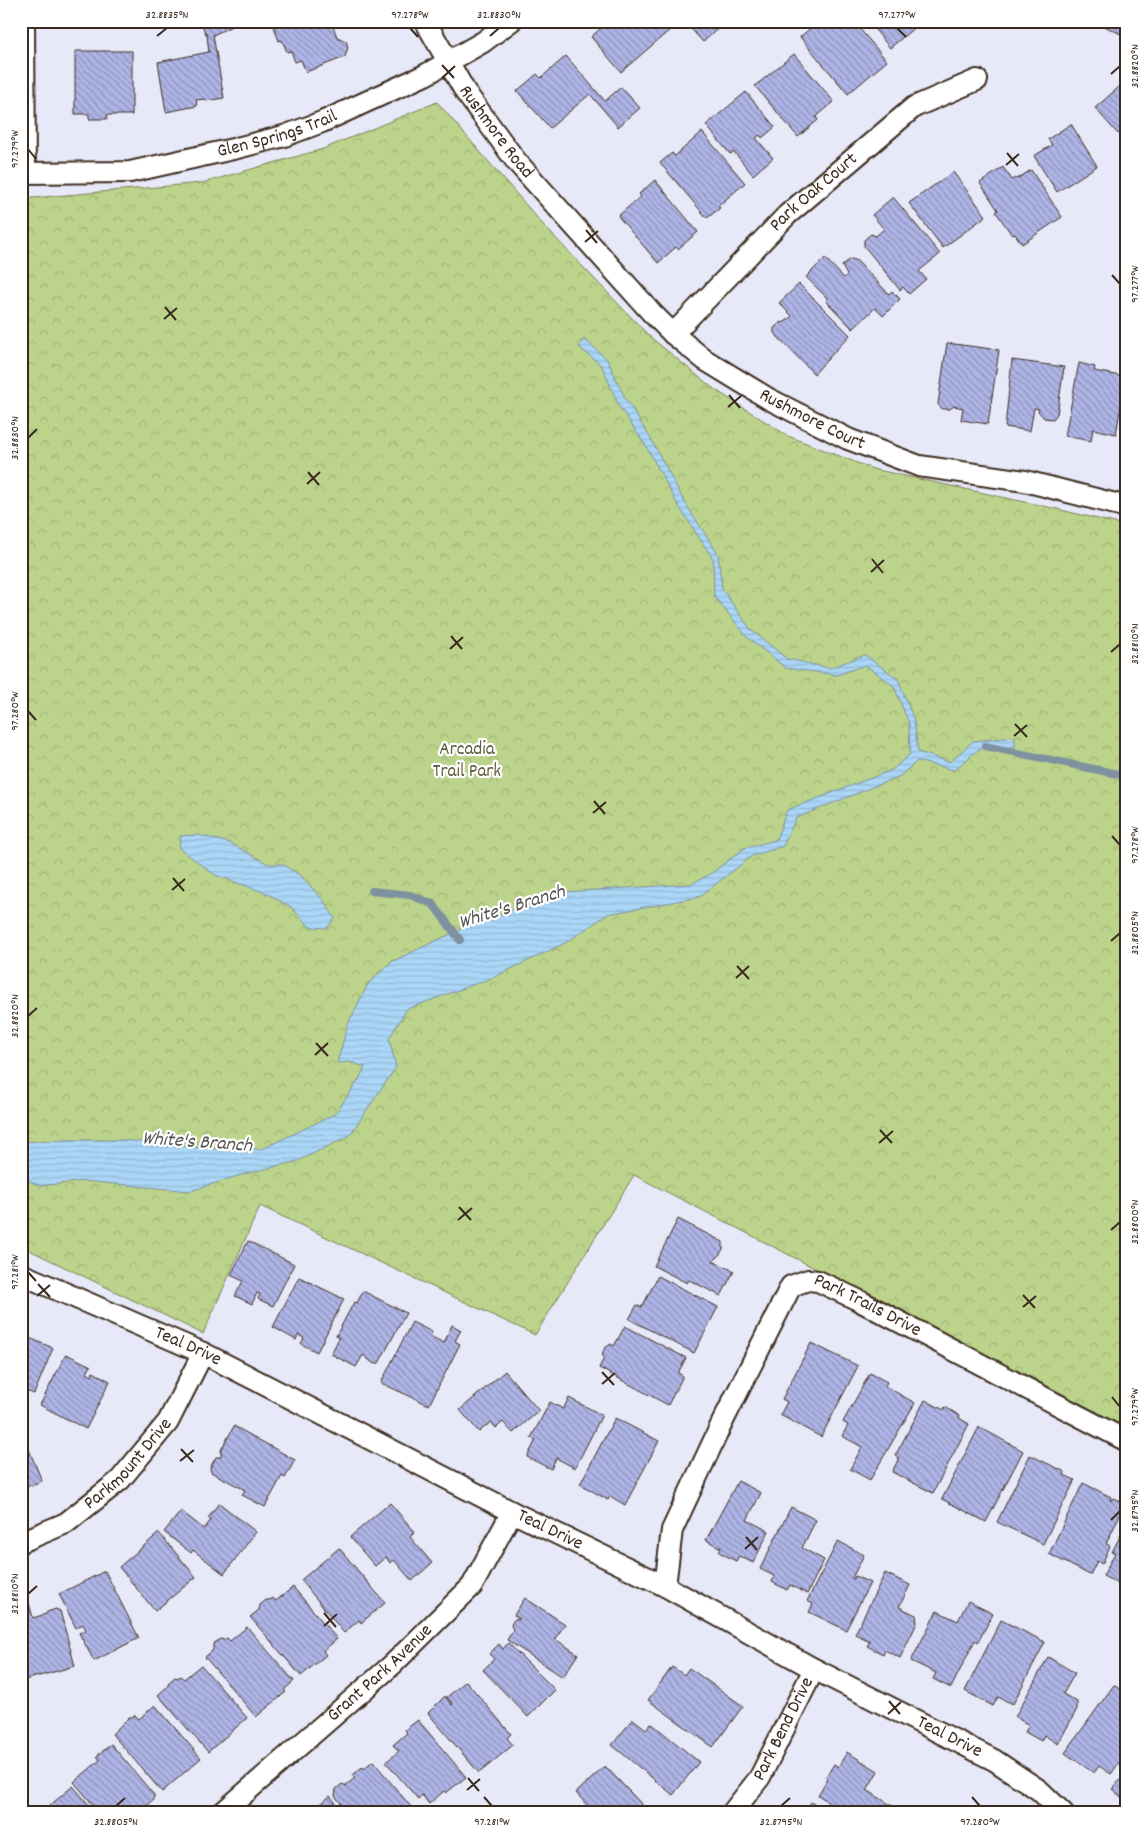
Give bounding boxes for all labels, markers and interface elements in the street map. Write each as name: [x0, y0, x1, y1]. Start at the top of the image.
text: 32.8835°N: [146, 7, 188, 24]
text: 97.278°W: [391, 7, 429, 24]
text: 32.8830°N: [477, 7, 521, 24]
text: 97.277°W: [878, 7, 916, 24]
text: 32.8820°N: [1127, 44, 1144, 88]
street label: Rushmore Road: [451, 81, 540, 185]
street label: Glen Springs Trail: [215, 103, 342, 166]
text: 97.279°W: [7, 130, 24, 168]
street label: Park Oak Court: [764, 147, 864, 238]
text: 97.277°W: [1127, 265, 1144, 303]
street label: Rushmore Court: [754, 382, 869, 458]
text: 32.8830°N: [7, 416, 24, 460]
text: 32.8810°N: [1127, 623, 1144, 665]
text: 97.280°W: [7, 691, 24, 731]
park label: Arcadia Trail Park: [433, 737, 501, 786]
text: 97.278°W: [1127, 826, 1144, 864]
water label: White's Branch: [455, 878, 570, 937]
text: 32.8805°N: [1127, 911, 1144, 955]
text: 32.8820°N: [7, 994, 24, 1038]
water label: White's Branch: [141, 1125, 254, 1161]
text: 32.8800°N: [1127, 1199, 1144, 1245]
text: 97.281°W: [7, 1254, 24, 1290]
street label: Park Trails Drive: [809, 1267, 926, 1344]
street label: Teal Drive: [150, 1320, 226, 1374]
text: 97.279°W: [1127, 1388, 1144, 1426]
street label: Parkmount Drive: [78, 1412, 179, 1517]
text: 32.8795°N: [1127, 1490, 1144, 1532]
street label: Teal Drive: [512, 1503, 587, 1558]
text: 32.8810°N: [7, 1573, 24, 1615]
street label: Grant Park Avenue: [322, 1618, 439, 1729]
street label: Park Bend Drive: [747, 1673, 821, 1786]
street label: Teal Drive: [912, 1709, 987, 1765]
text: 32.8805°N: [94, 1814, 138, 1831]
text: 97.281°W: [474, 1814, 510, 1831]
text: 32.8795°N: [760, 1814, 802, 1831]
text: 97.280°W: [960, 1814, 1000, 1831]

